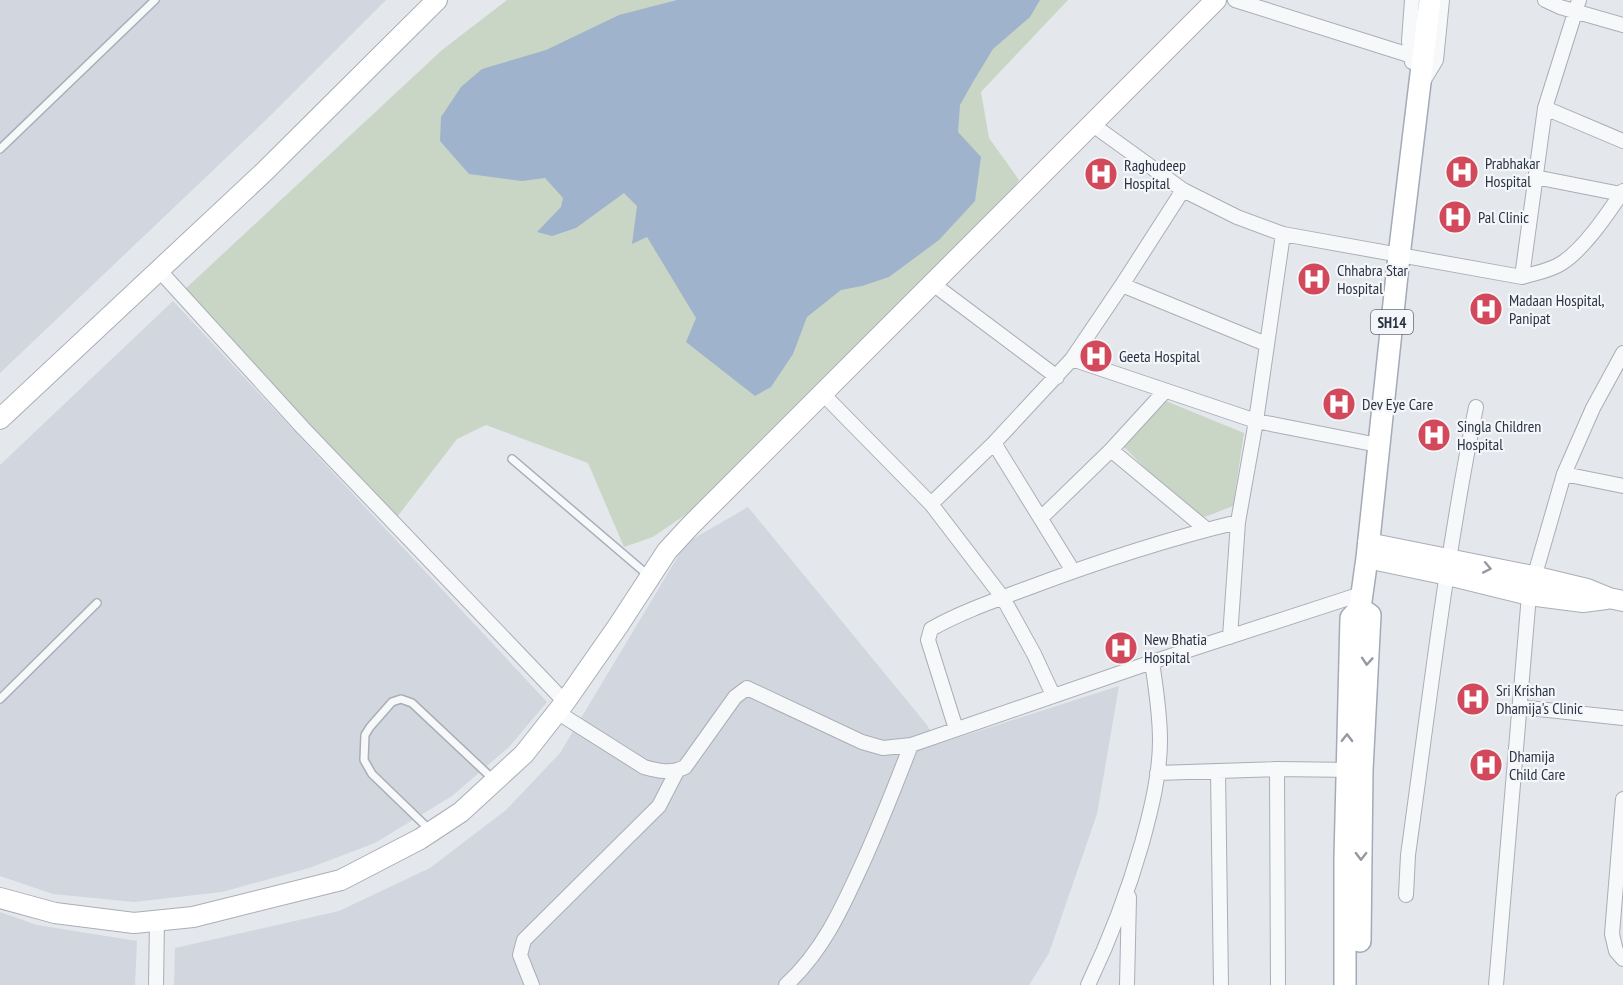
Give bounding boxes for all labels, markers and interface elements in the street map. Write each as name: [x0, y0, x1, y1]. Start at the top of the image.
place label: Prabhakar Hospital: [1485, 153, 1541, 191]
hospital icon: Prabhakar Hospital: [1444, 154, 1480, 190]
place label: Raghudeep Hospital: [1124, 155, 1186, 193]
hospital icon: Raghudeep Hospital: [1083, 156, 1119, 192]
hospital icon: Pal Clinic: [1437, 199, 1473, 235]
place label: Pal Clinic: [1478, 207, 1529, 227]
place label: Chhabra Star Hospital: [1337, 260, 1409, 298]
hospital icon: Chhabra Star Hospital: [1296, 261, 1332, 297]
place label: Madaan Hospital, Panipat: [1509, 290, 1605, 328]
hospital icon: Madaan Hospital, Panipat: [1468, 291, 1504, 327]
road number: SH14: [1371, 310, 1413, 334]
hospital icon: Geeta Hospital: [1078, 338, 1114, 374]
place label: Geeta Hospital: [1119, 346, 1200, 366]
hospital icon: Dev Eye Care: [1321, 386, 1357, 422]
place label: Dev Eye Care: [1362, 394, 1433, 414]
place label: Singla Children Hospital: [1457, 416, 1541, 454]
hospital icon: Singla Children Hospital: [1416, 417, 1452, 453]
one-way arrow: [1481, 561, 1491, 574]
place label: New Bhatia Hospital: [1144, 629, 1207, 667]
hospital icon: New Bhatia Hospital: [1103, 630, 1139, 666]
one-way arrow: [1361, 656, 1374, 666]
place label: Sri Krishan Dhamija's Clinic: [1496, 680, 1583, 718]
hospital icon: Sri Krishan Dhamija's Clinic: [1455, 681, 1491, 717]
one-way arrow: [1341, 733, 1354, 742]
place label: Dhamija Child Care: [1509, 746, 1565, 784]
hospital icon: Dhamija Child Care: [1468, 747, 1504, 783]
one-way arrow: [1355, 851, 1367, 860]

